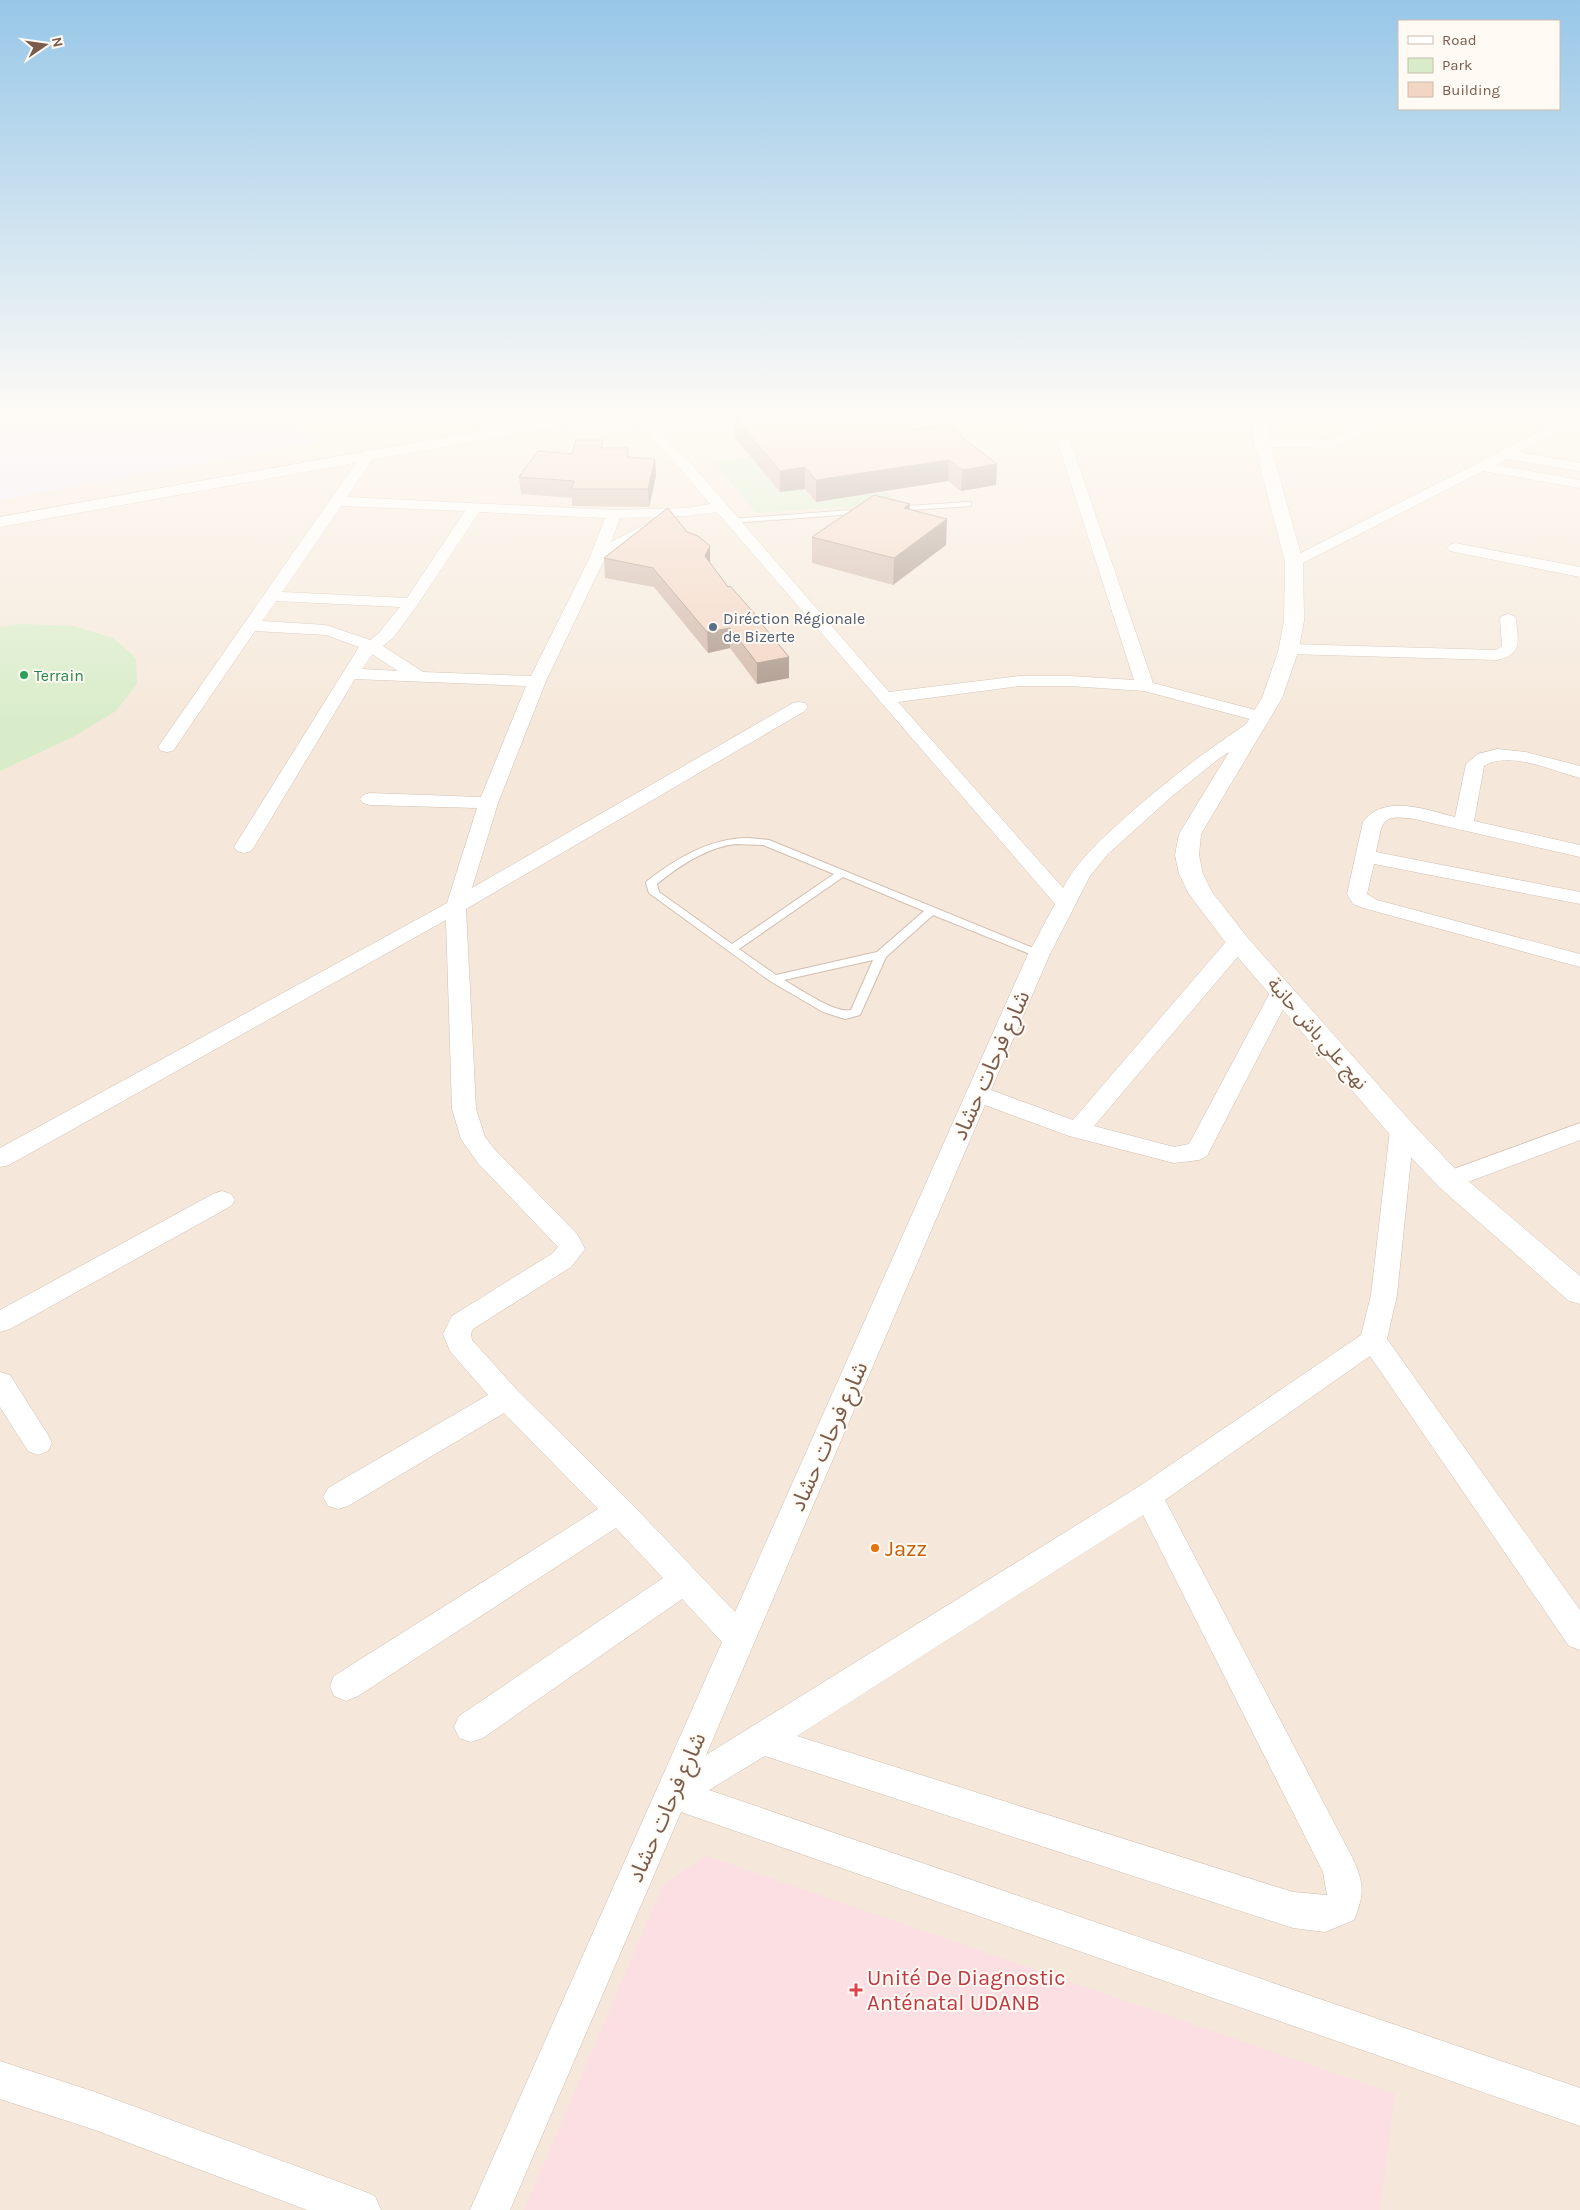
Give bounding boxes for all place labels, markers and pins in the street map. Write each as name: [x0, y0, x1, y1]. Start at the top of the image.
place label: Diréction Régionale de Bizerte: [723, 609, 865, 646]
marker: Diréction Régionale de Bizerte: [707, 621, 719, 633]
place label: Terrain: [34, 666, 84, 685]
marker: Terrain: [18, 669, 30, 681]
place label: Jazz: [885, 1536, 927, 1562]
marker: Jazz: [869, 1542, 881, 1554]
place label: Unité De Diagnostic Anténatal UDANB: [867, 1965, 1066, 2016]
marker: Unité De Diagnostic Anténatal UDANB: [849, 1983, 863, 1997]

